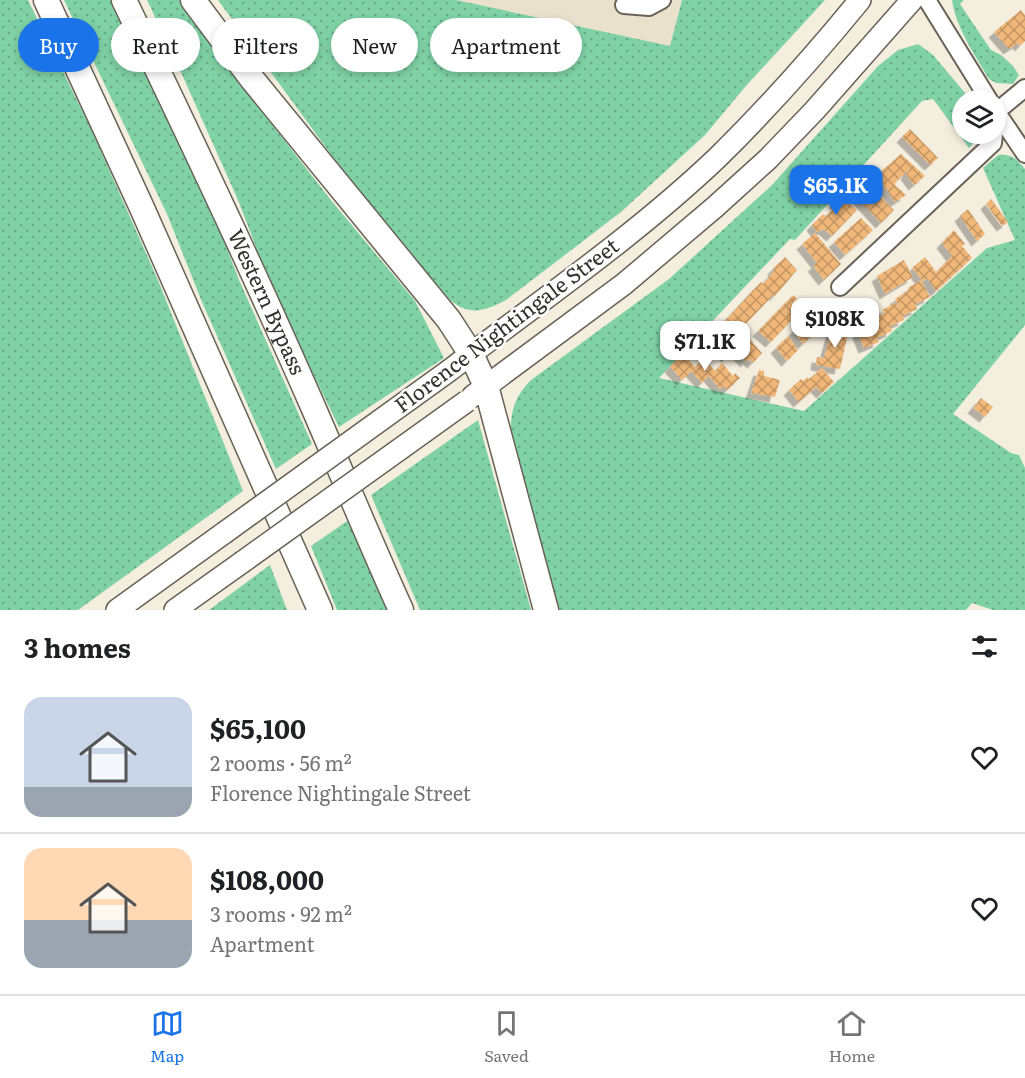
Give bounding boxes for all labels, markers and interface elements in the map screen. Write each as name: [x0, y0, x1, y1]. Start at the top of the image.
chip: Buy: [18, 18, 99, 72]
chip: Rent: [111, 18, 200, 72]
chip: Filters: [212, 18, 319, 72]
chip: New: [331, 18, 418, 72]
chip: Apartment: [430, 18, 582, 72]
map controls: [952, 90, 1006, 144]
button: layers: [952, 90, 1006, 144]
pin: $65.1K: [787, 165, 885, 216]
text: $65.1K: [804, 169, 868, 199]
street label: Western Bypass: [222, 223, 315, 379]
street label: Florence Nightingale Street: [387, 229, 625, 419]
pin: $108K: [793, 298, 877, 349]
text: $108K: [805, 302, 865, 332]
pin: $71.1K: [656, 321, 754, 372]
text: $71.1K: [674, 325, 736, 355]
text: 3 homes: [24, 627, 131, 666]
icon: filters: [968, 630, 1001, 663]
text: $65,100: [210, 708, 306, 747]
icon: home: [72, 721, 144, 793]
icon: heart: [968, 741, 1001, 774]
text: 2 rooms · 56 m²: [210, 747, 352, 777]
text: Florence Nightingale Street: [210, 777, 471, 807]
text: $108,000: [210, 859, 324, 898]
icon: home: [72, 872, 144, 944]
icon: heart: [968, 892, 1001, 925]
text: 3 rooms · 92 m²: [210, 898, 352, 928]
text: Apartment: [210, 928, 315, 958]
tab: Map: [150, 1007, 184, 1067]
tab: Saved: [484, 1007, 529, 1067]
tab: Home: [829, 1007, 875, 1067]

